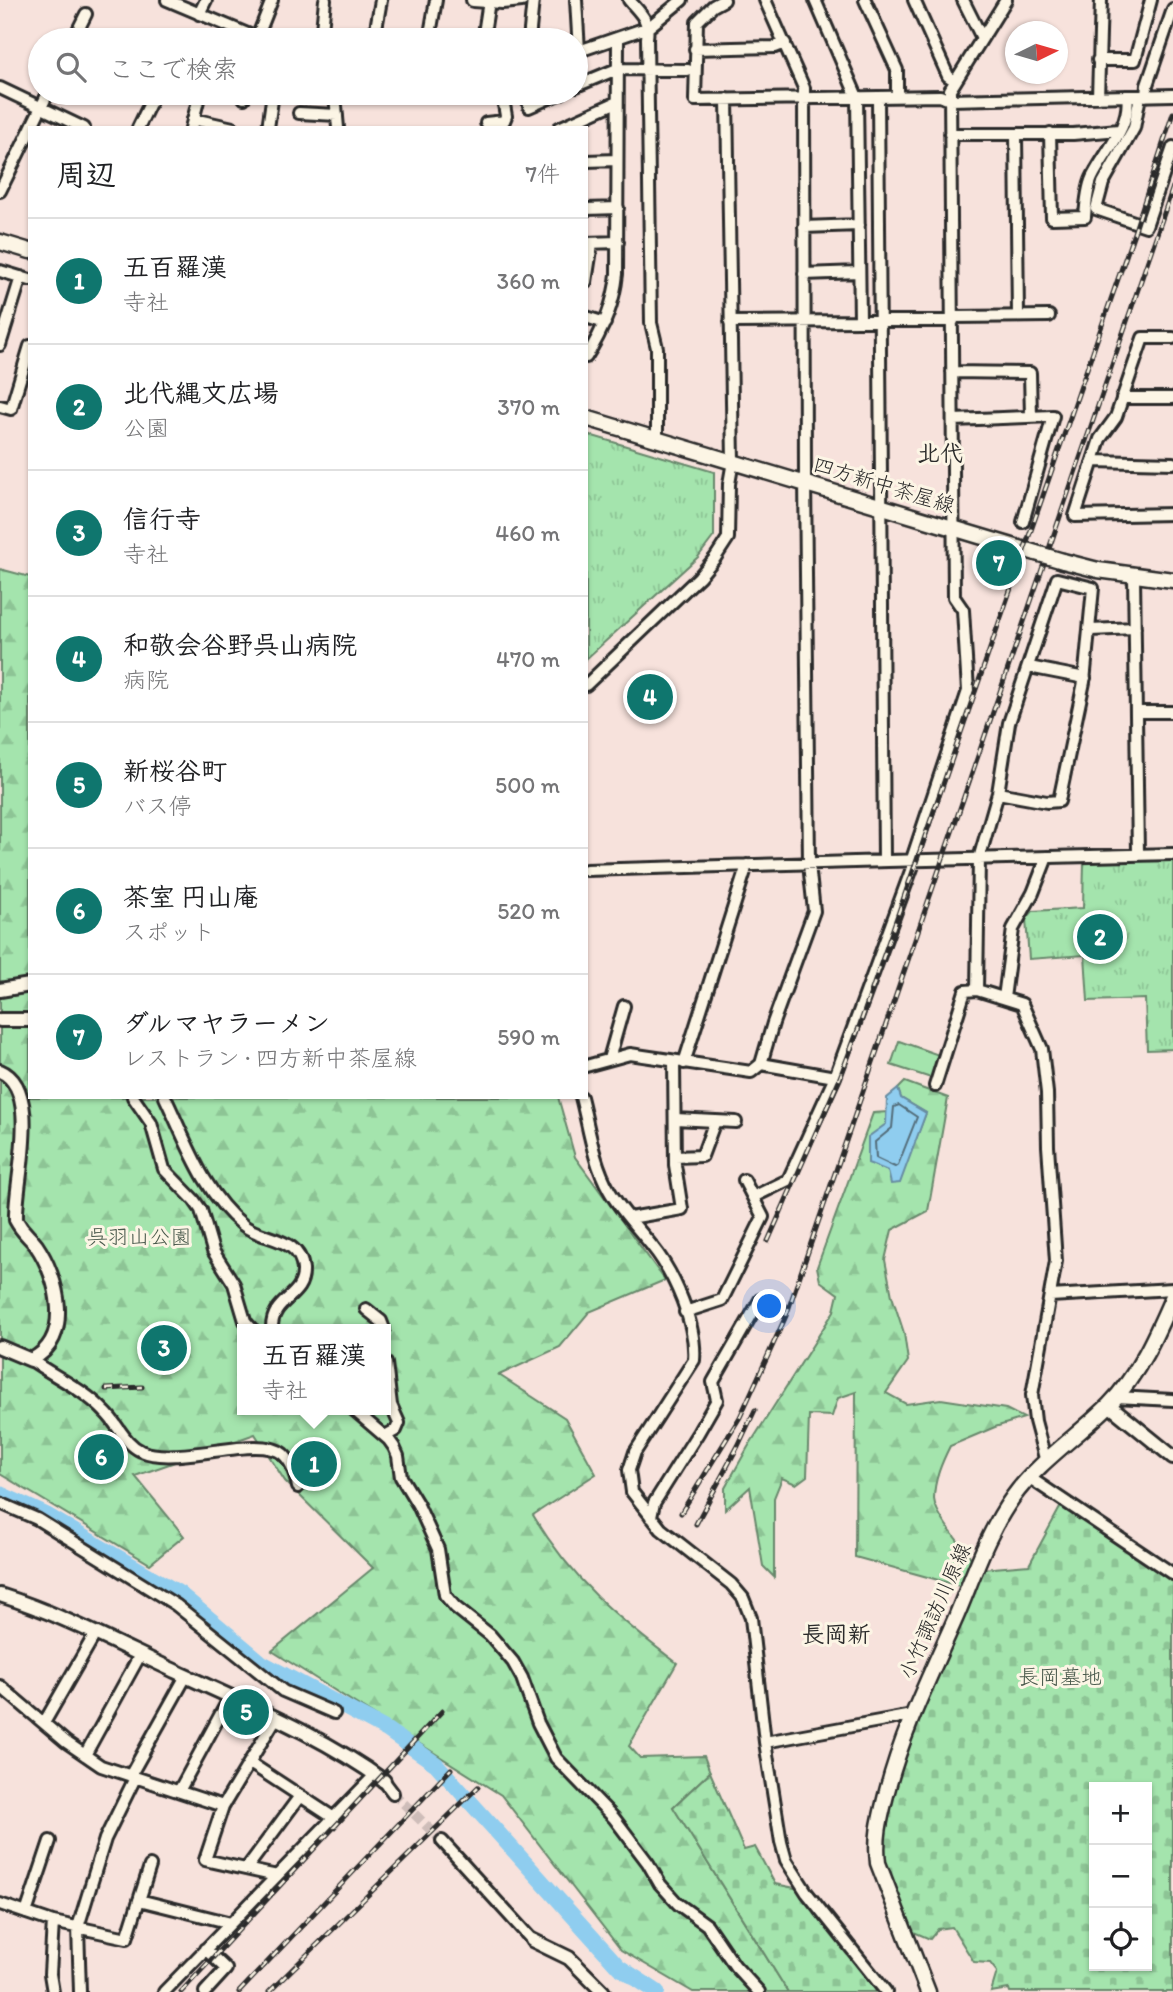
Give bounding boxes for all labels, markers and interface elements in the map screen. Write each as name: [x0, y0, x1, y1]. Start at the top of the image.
north arrow: [1005, 21, 1068, 84]
search box: [28, 28, 588, 105]
icon: search: [52, 48, 90, 86]
text: ここで検索: [108, 53, 238, 85]
text: 周辺: [56, 156, 116, 193]
text: 7件: [526, 160, 560, 188]
text: 五百羅漢: [123, 251, 227, 283]
text: 1: [74, 267, 84, 295]
text: 360 m: [497, 267, 560, 295]
text: 寺社: [123, 288, 169, 316]
text: 北代縄文広場: [123, 377, 279, 409]
text: 2: [73, 393, 85, 421]
text: 370 m: [497, 393, 560, 421]
text: 公園: [123, 414, 169, 442]
district label: 北代: [917, 439, 963, 467]
street label: 四方新中茶屋線: [810, 451, 958, 518]
text: 信行寺: [123, 503, 201, 535]
text: 3: [73, 519, 85, 547]
text: 460 m: [495, 519, 560, 547]
pin: 7: [976, 537, 1022, 589]
text: 寺社: [123, 540, 169, 568]
text: 和敬会谷野呉山病院: [123, 629, 357, 661]
text: 4: [72, 645, 86, 673]
text: 470 m: [496, 645, 560, 673]
text: 病院: [123, 666, 169, 694]
pin: 4: [627, 671, 673, 723]
text: 新桜谷町: [123, 755, 227, 787]
text: 5: [73, 771, 85, 799]
text: 500 m: [495, 771, 560, 799]
text: バス停: [123, 792, 192, 820]
text: 茶室 円山庵: [123, 881, 259, 913]
text: 6: [73, 897, 85, 925]
text: 520 m: [497, 897, 560, 925]
pin: 2: [1077, 911, 1123, 963]
text: スポット: [123, 918, 215, 946]
text: ダルマヤラーメン: [123, 1007, 330, 1039]
text: 7: [73, 1023, 85, 1051]
text: 590 m: [497, 1023, 560, 1051]
text: レストラン · 四方新中茶屋線: [123, 1044, 417, 1072]
park label: 呉羽山公園: [87, 1224, 192, 1249]
your location: [752, 1289, 786, 1323]
pin: 3: [141, 1322, 187, 1374]
popup: [237, 1324, 391, 1415]
text: 五百羅漢: [262, 1339, 366, 1371]
text: 寺社: [262, 1376, 308, 1404]
pin: 6: [78, 1431, 124, 1483]
pin: 1: [291, 1438, 337, 1490]
street label: 小竹諏訪川原線: [893, 1539, 976, 1683]
district label: 長岡新: [802, 1620, 871, 1648]
park label: 長岡墓地: [1018, 1664, 1102, 1689]
pin: 5: [223, 1686, 269, 1738]
map controls: [1089, 1782, 1152, 1971]
button: +: [1089, 1782, 1152, 1845]
button: −: [1089, 1845, 1152, 1908]
button: locate: [1089, 1908, 1152, 1971]

